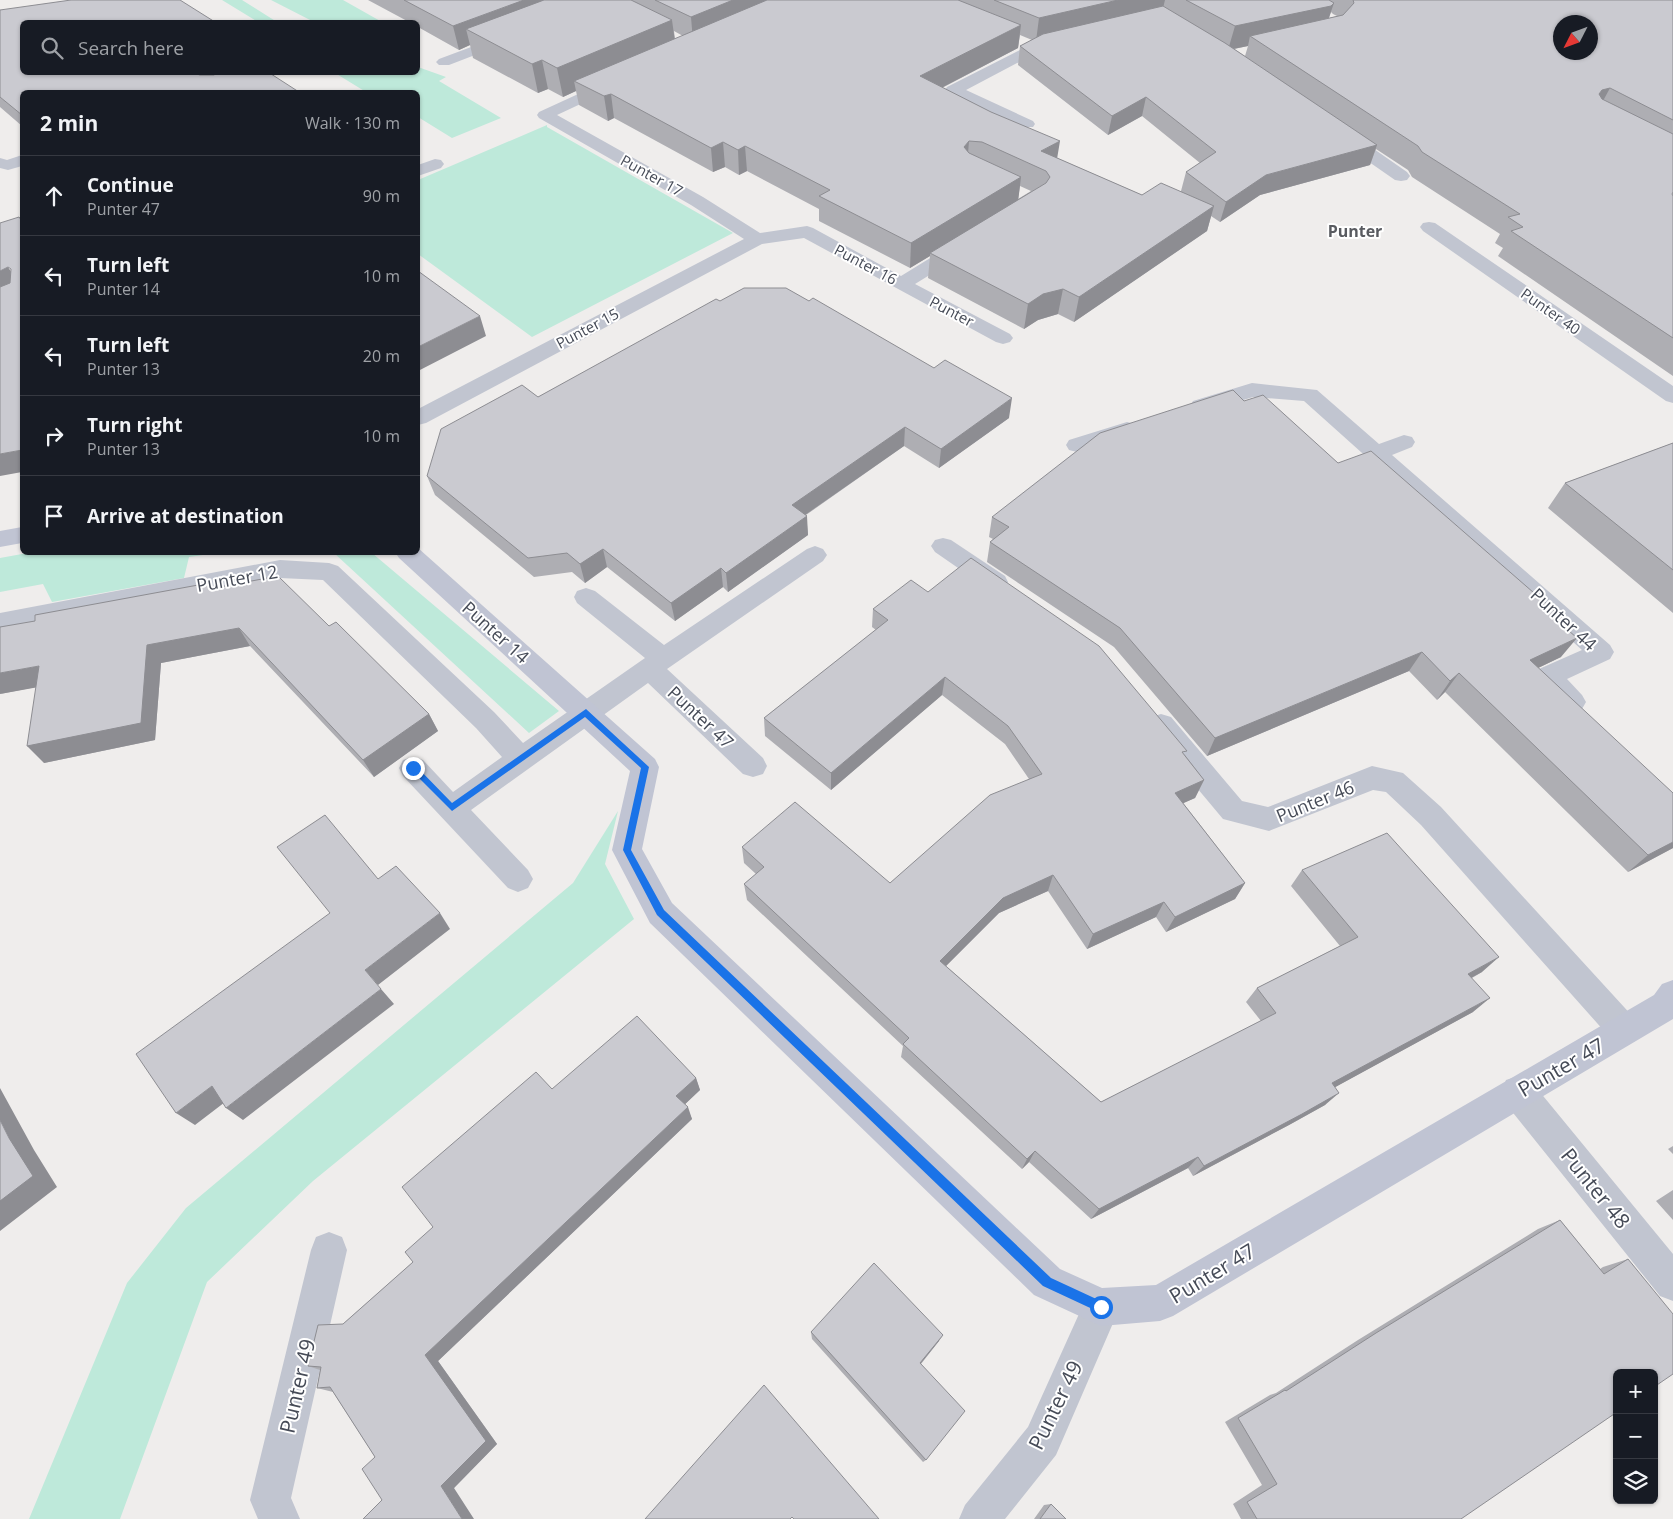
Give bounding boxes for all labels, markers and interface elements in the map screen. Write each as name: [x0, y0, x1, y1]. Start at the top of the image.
north arrow: [1553, 15, 1598, 60]
search box: [20, 20, 420, 75]
icon: search: [38, 34, 66, 62]
text: Search here: [78, 35, 184, 61]
text: 2 min: [40, 109, 98, 137]
text: Walk · 130 m: [305, 112, 400, 134]
street label: Punter 17: [617, 150, 687, 200]
text: Continue: [87, 172, 174, 198]
icon: ahead: [40, 182, 68, 210]
text: 90 m: [363, 185, 400, 207]
text: Punter 47: [87, 198, 160, 220]
district label: Punter: [1328, 220, 1382, 242]
street label: Punter 16: [831, 239, 901, 289]
text: Turn left: [87, 252, 169, 278]
icon: left: [40, 262, 68, 290]
text: 10 m: [363, 265, 400, 287]
text: Punter 14: [87, 278, 160, 300]
street label: Punter 40: [1517, 283, 1585, 339]
street label: Punter: [926, 291, 978, 331]
street label: Punter 15: [552, 303, 622, 353]
text: Turn left: [87, 332, 169, 358]
icon: left: [40, 342, 68, 370]
text: 20 m: [363, 345, 400, 367]
text: Punter 13: [87, 358, 160, 380]
text: Turn right: [87, 412, 182, 438]
icon: right: [40, 422, 68, 450]
text: 10 m: [363, 425, 400, 447]
text: Punter 13: [87, 438, 160, 460]
icon: arrive: [40, 502, 68, 530]
text: Arrive at destination: [87, 503, 284, 529]
street label: Punter 12: [195, 559, 279, 597]
street label: Punter 44: [1526, 582, 1602, 656]
street label: Punter 14: [457, 596, 535, 668]
street label: Punter 47: [663, 680, 739, 754]
route end: [402, 757, 425, 780]
street label: Punter 46: [1272, 775, 1358, 827]
street label: Punter 47: [1513, 1031, 1609, 1103]
street label: Punter 48: [1555, 1142, 1637, 1234]
street label: Punter 47: [1164, 1236, 1260, 1310]
route start: [1090, 1296, 1113, 1319]
street label: Punter 49: [273, 1336, 321, 1436]
street label: Punter 49: [1021, 1356, 1089, 1454]
map controls: [1613, 1369, 1658, 1504]
button: +: [1613, 1369, 1658, 1414]
button: −: [1613, 1414, 1658, 1459]
button: layers: [1613, 1459, 1658, 1504]

